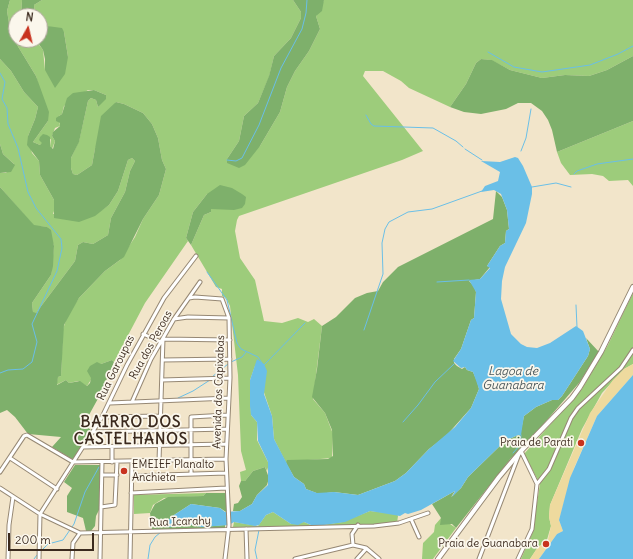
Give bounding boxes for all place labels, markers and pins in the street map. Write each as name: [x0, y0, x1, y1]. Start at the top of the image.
place label: Praia de Parati: [500, 436, 573, 450]
marker: Praia de Parati: [576, 438, 586, 448]
place label: EMEIEF Planalto Anchieta: [132, 458, 214, 484]
marker: EMEIEF Planalto Anchieta: [119, 466, 129, 476]
place label: Praia de Guanabara: [438, 537, 538, 551]
marker: Praia de Guanabara: [541, 539, 551, 549]

